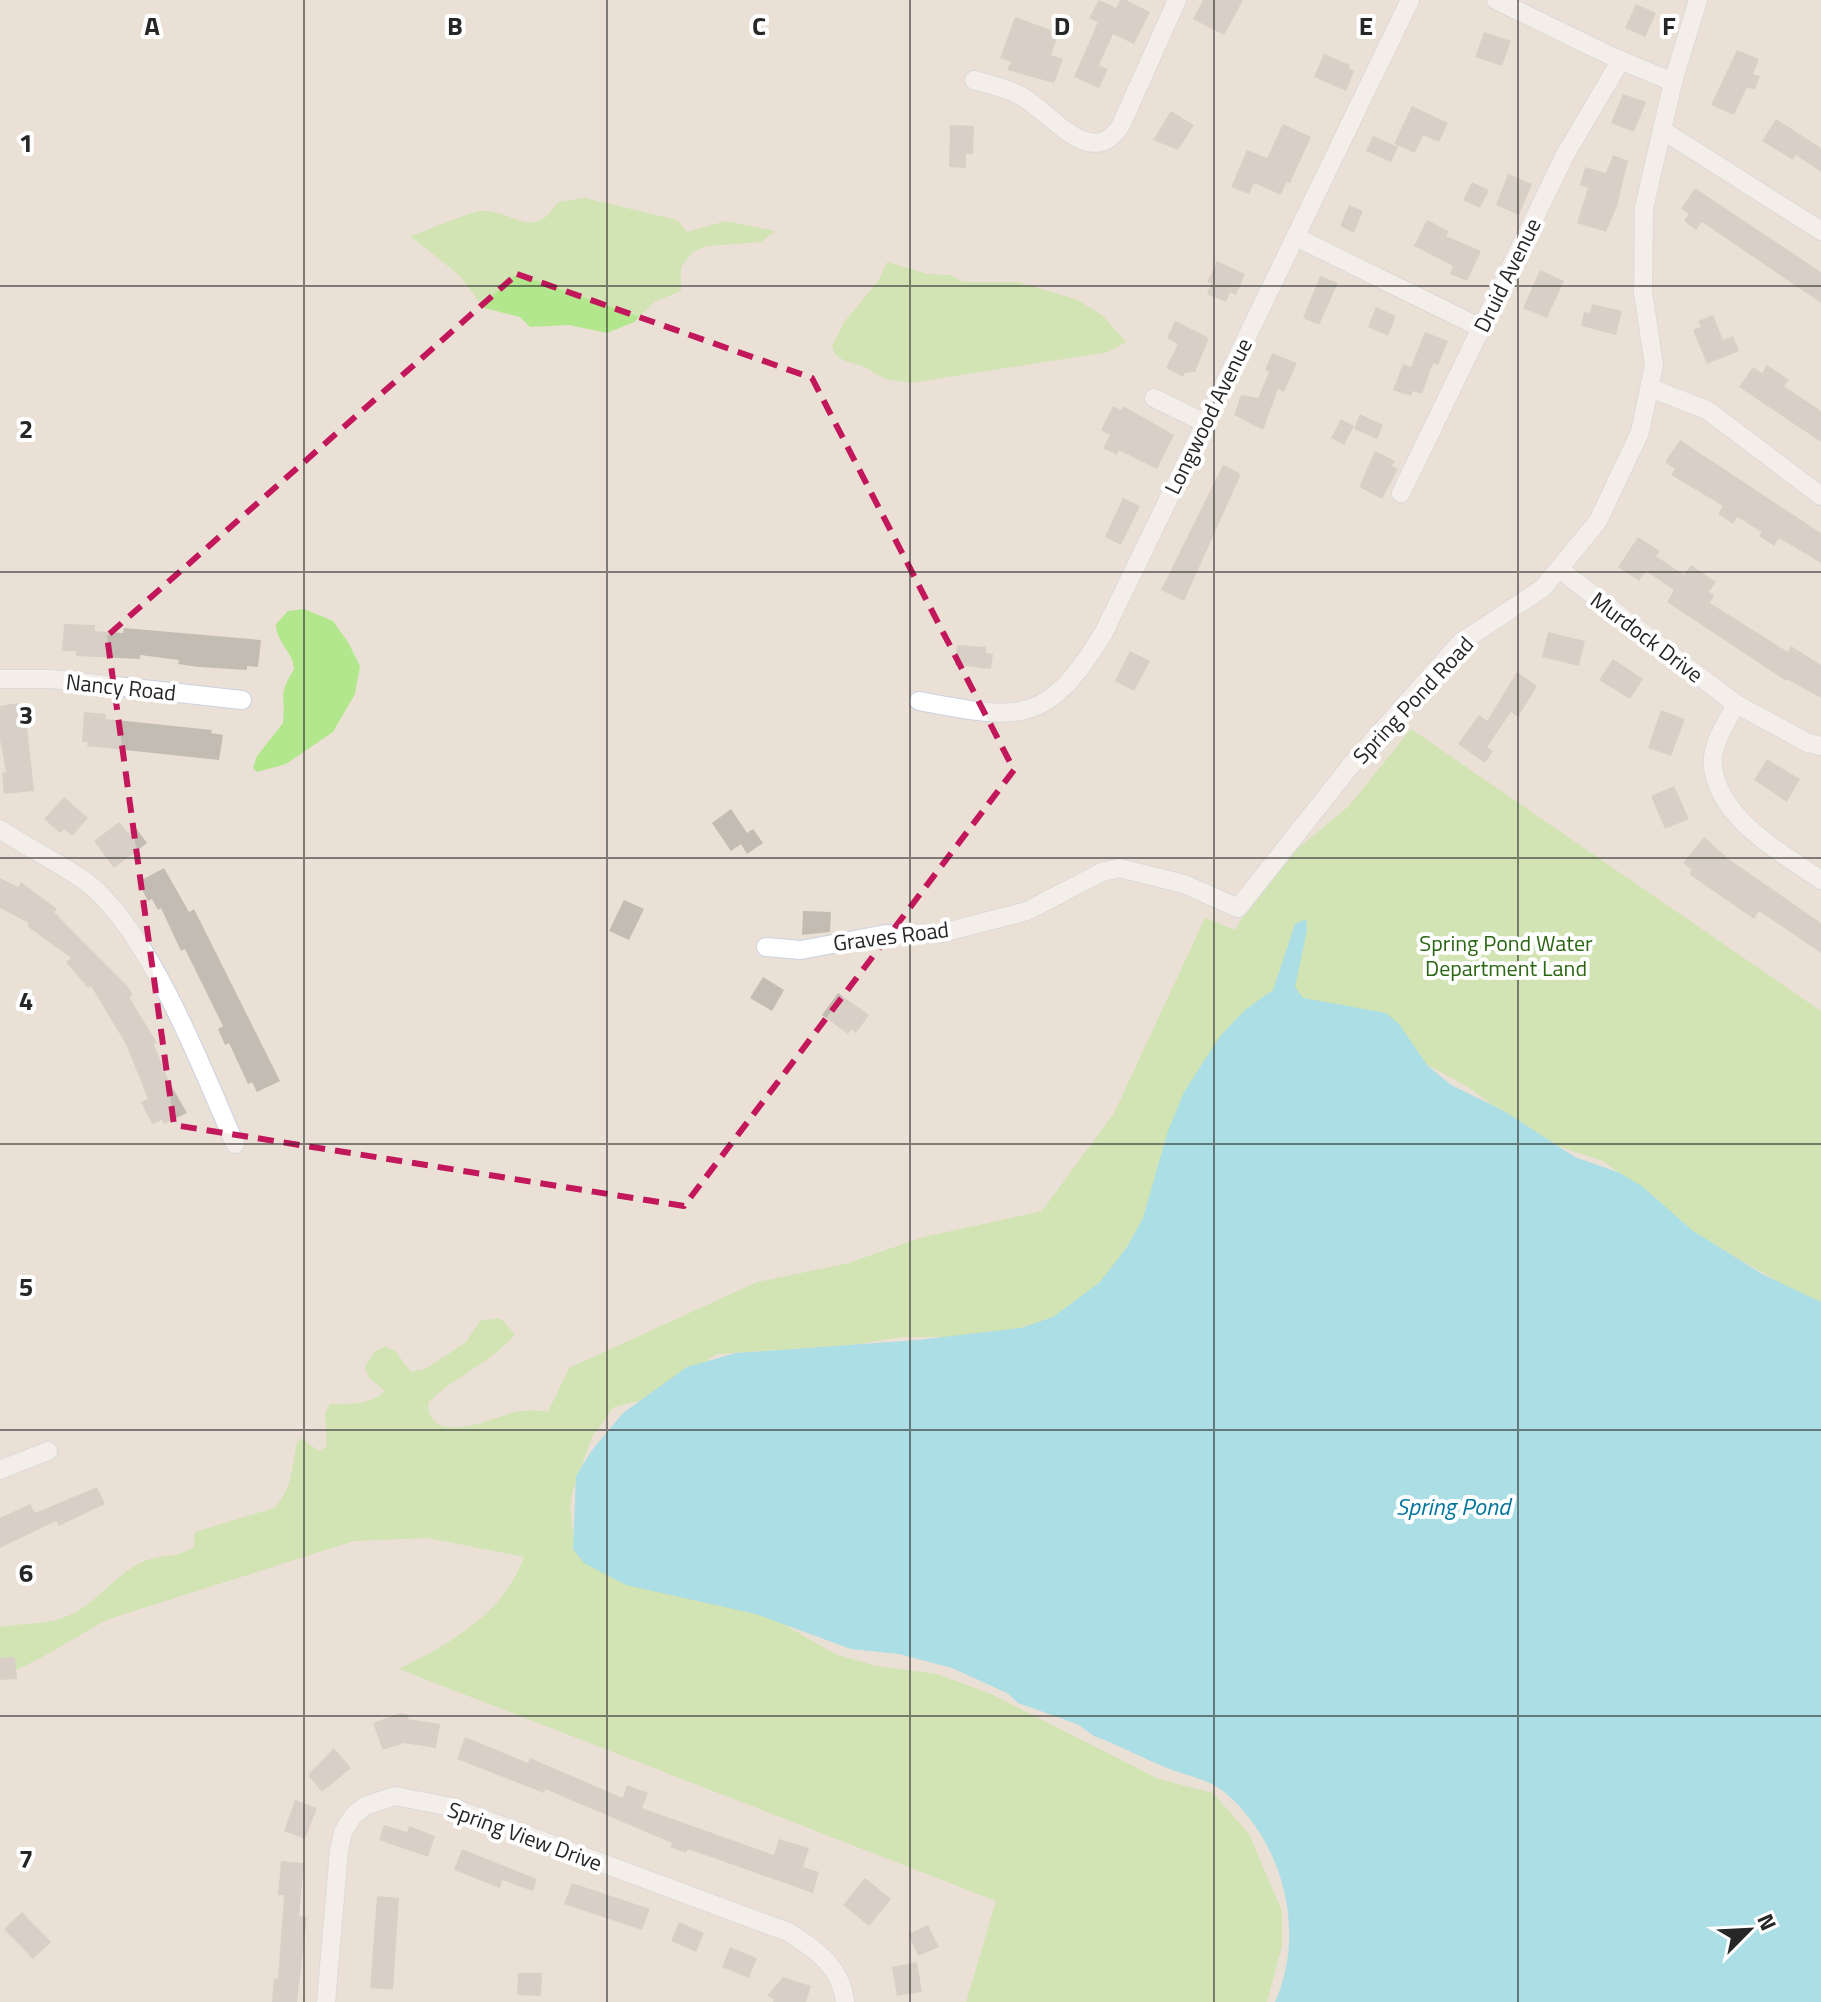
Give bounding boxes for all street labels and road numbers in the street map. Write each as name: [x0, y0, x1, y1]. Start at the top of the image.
street label: Druid Avenue: [1465, 212, 1549, 338]
street label: Longwood Avenue: [1155, 332, 1261, 500]
street label: Murdock Drive: [1583, 583, 1711, 691]
street label: Spring Pond Road: [1344, 628, 1482, 772]
street label: Nancy Road: [64, 664, 178, 710]
street label: Graves Road: [831, 912, 951, 960]
street label: Spring View Drive: [443, 1792, 607, 1880]

